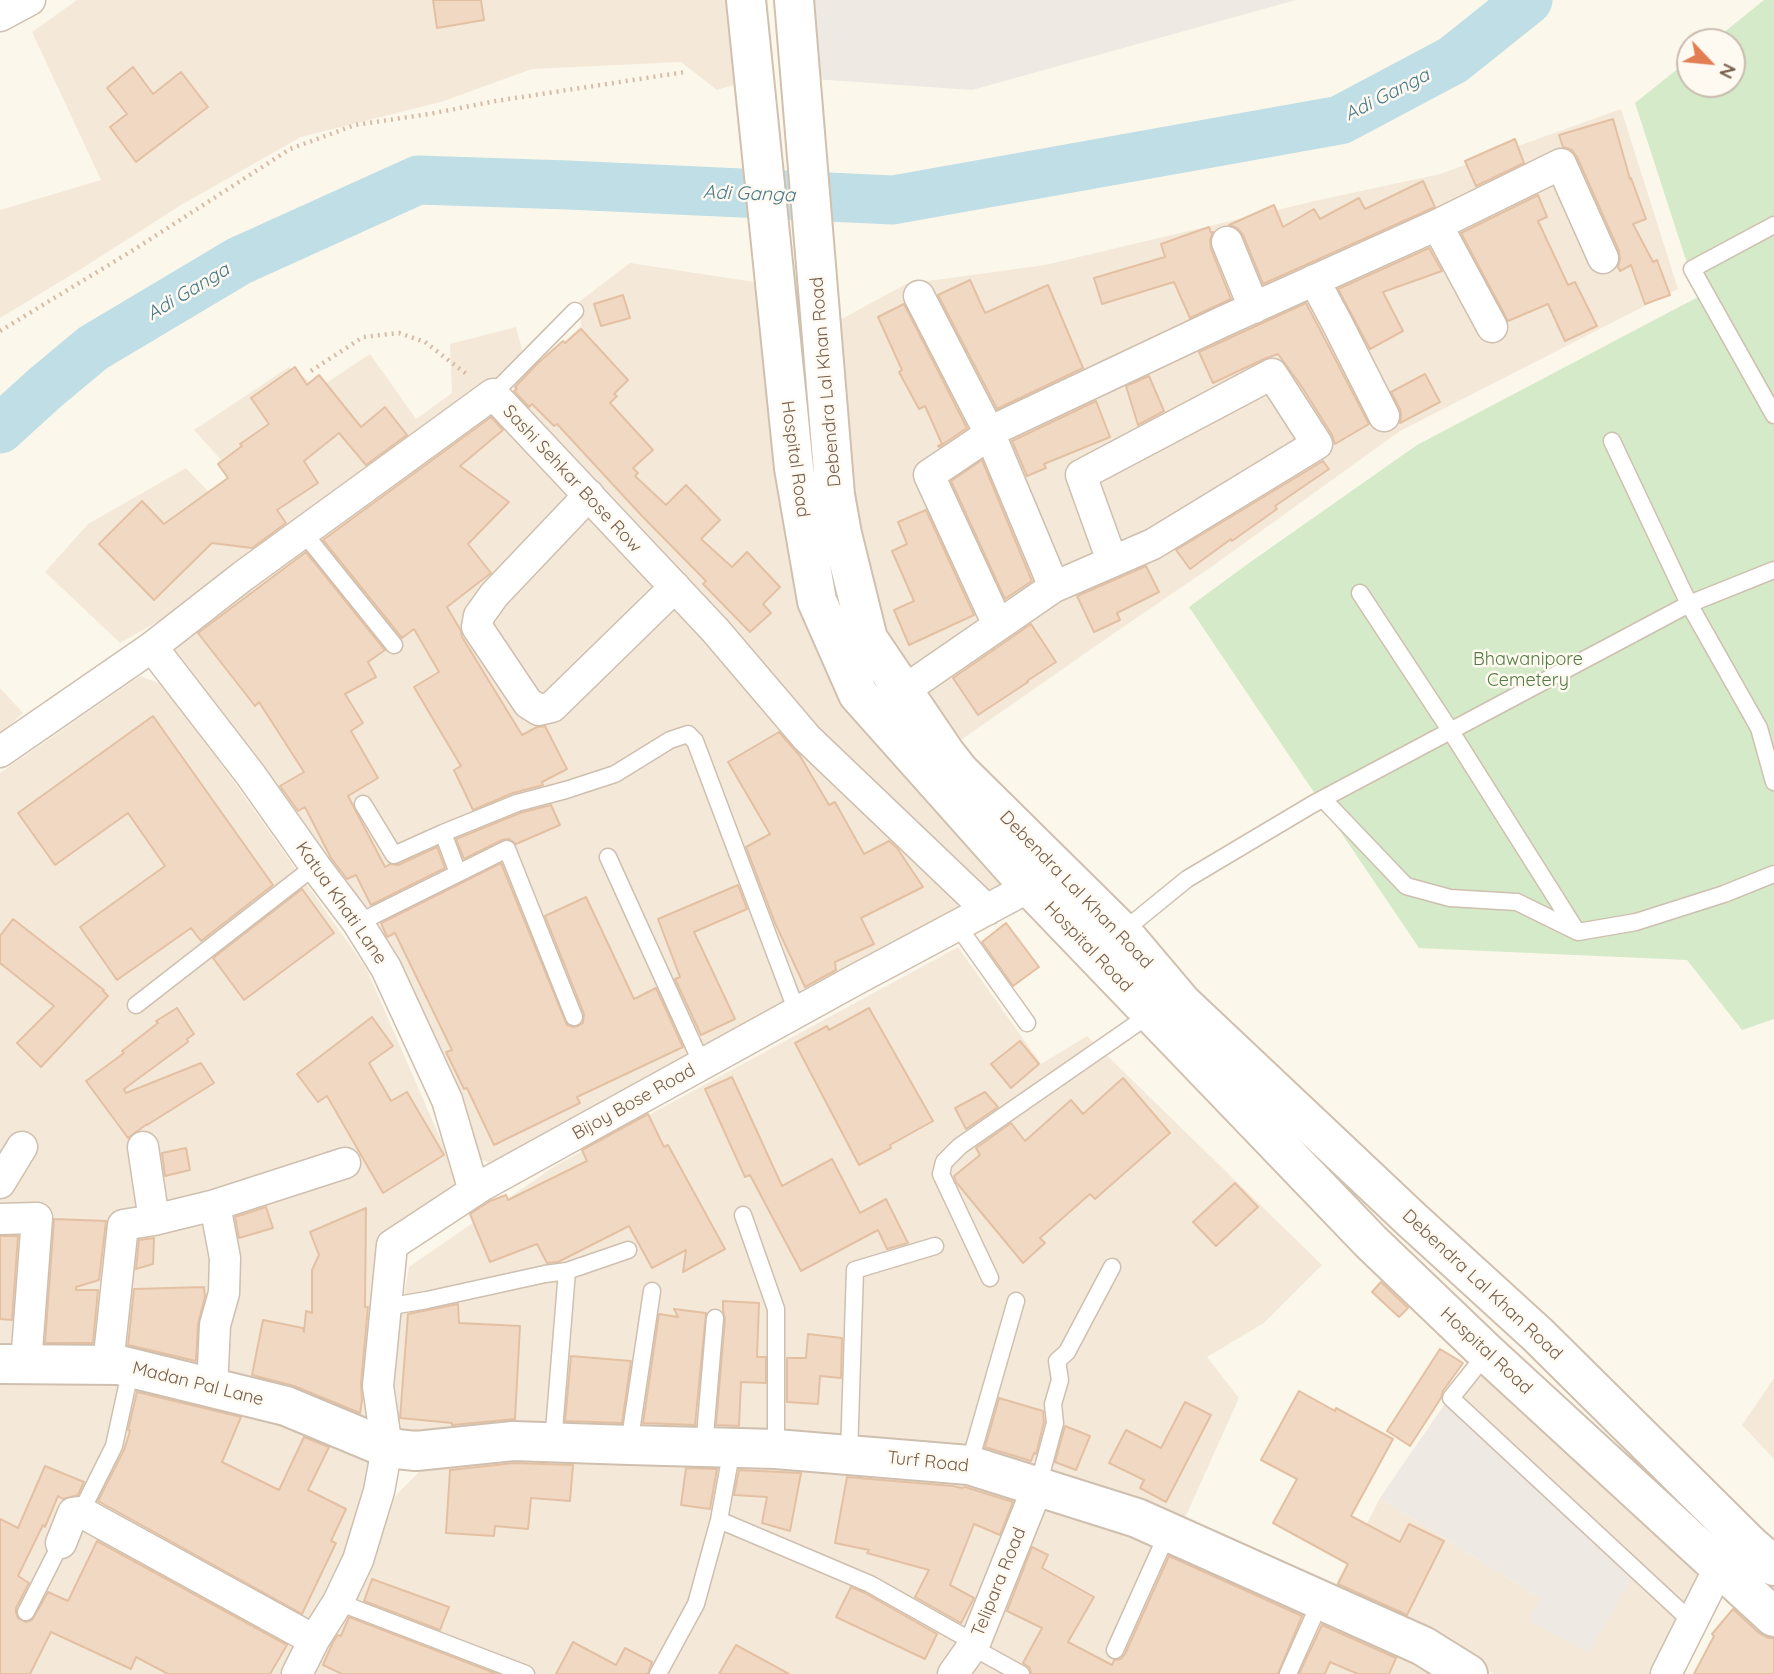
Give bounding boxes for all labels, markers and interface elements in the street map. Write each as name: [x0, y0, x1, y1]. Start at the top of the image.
north arrow: [1676, 28, 1746, 98]
text: N: [1714, 60, 1742, 83]
water label: Adi Ganga: [1341, 64, 1433, 126]
water label: Adi Ganga: [702, 181, 796, 207]
water label: Adi Ganga: [143, 258, 233, 326]
street label: Debendra Lal Khan Road: [806, 276, 846, 488]
street label: Hospital Road: [776, 399, 814, 519]
street label: Sashi Sehkar Bose Row: [498, 401, 646, 557]
park label: Bhawanipore Cemetery: [1473, 649, 1583, 692]
street label: Debendra Lal Khan Road: [995, 807, 1157, 973]
street label: Katua Khati Lane: [291, 838, 391, 968]
street label: Hospital Road: [1039, 897, 1137, 997]
street label: Bijoy Bose Road: [569, 1059, 699, 1145]
street label: Debendra Lal Khan Road: [1397, 1205, 1567, 1365]
street label: Hospital Road: [1436, 1303, 1536, 1399]
street label: Madan Pal Lane: [130, 1357, 266, 1411]
street label: Turf Road: [886, 1447, 970, 1477]
street label: Telipara Road: [967, 1524, 1031, 1640]

